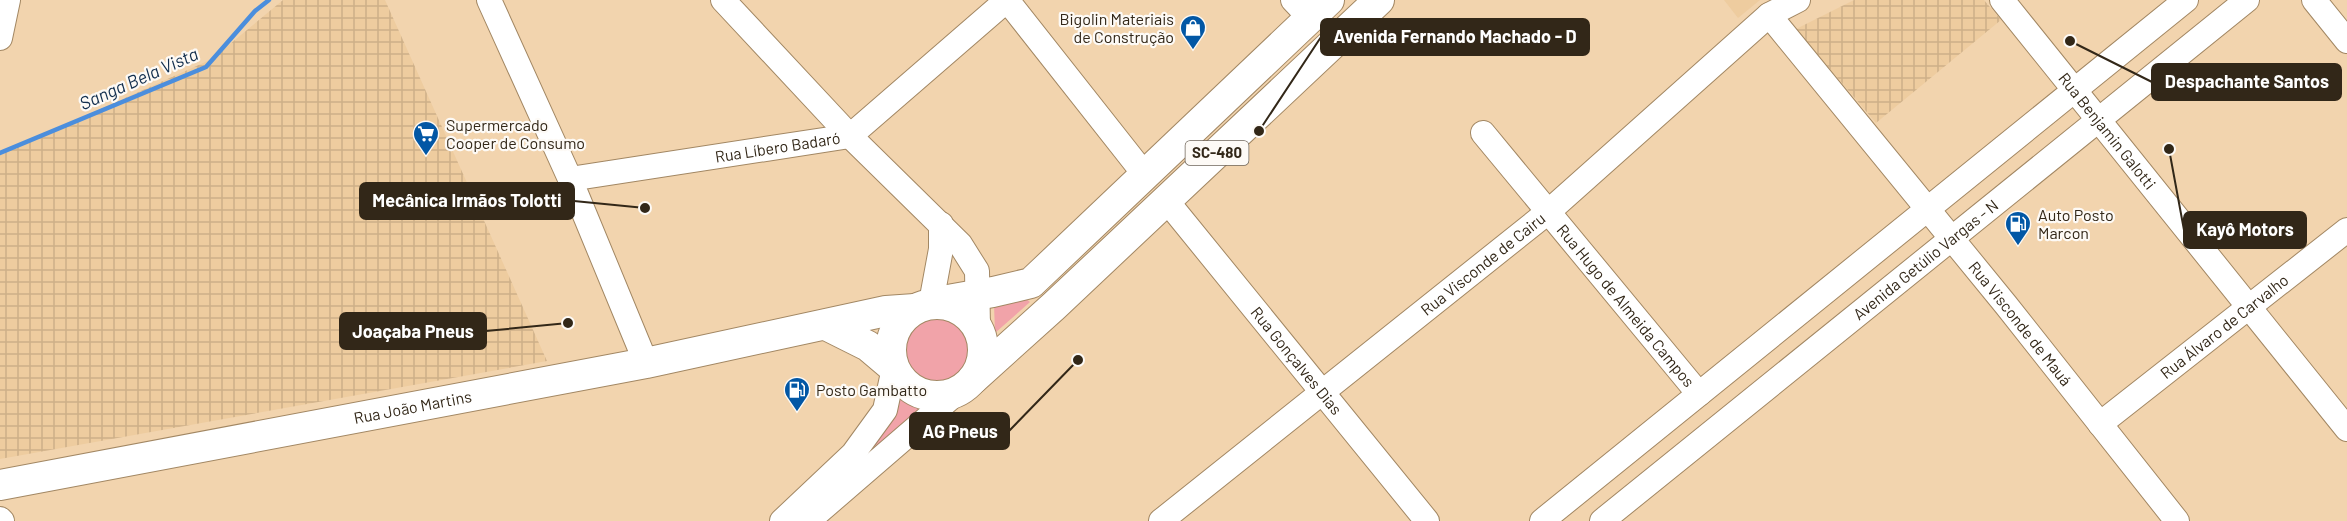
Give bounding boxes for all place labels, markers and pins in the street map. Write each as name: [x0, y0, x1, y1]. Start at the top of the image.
place label: Bigolin Materiais de Construção: [1060, 9, 1174, 46]
shop icon: Bigolin Materiais de Construção: [1178, 13, 1208, 51]
callout: Avenida Fernando Machado - D: [1321, 19, 1589, 55]
callout: Despachante Santos: [2152, 64, 2341, 100]
place label: Supermercado Cooper de Consumo: [446, 115, 585, 152]
supermarket icon: Supermercado Cooper de Consumo: [411, 119, 441, 157]
callout: Mecânica Irmãos Tolotti: [360, 183, 574, 219]
place label: Auto Posto Marcon: [2038, 205, 2114, 242]
fuel station icon: Auto Posto Marcon: [2003, 209, 2033, 247]
callout: Kayô Motors: [2184, 212, 2306, 248]
callout: Joaçaba Pneus: [340, 313, 486, 349]
fuel station icon: Posto Gambatto: [782, 375, 812, 413]
place label: Posto Gambatto: [816, 380, 927, 399]
callout: AG Pneus: [910, 413, 1009, 449]

